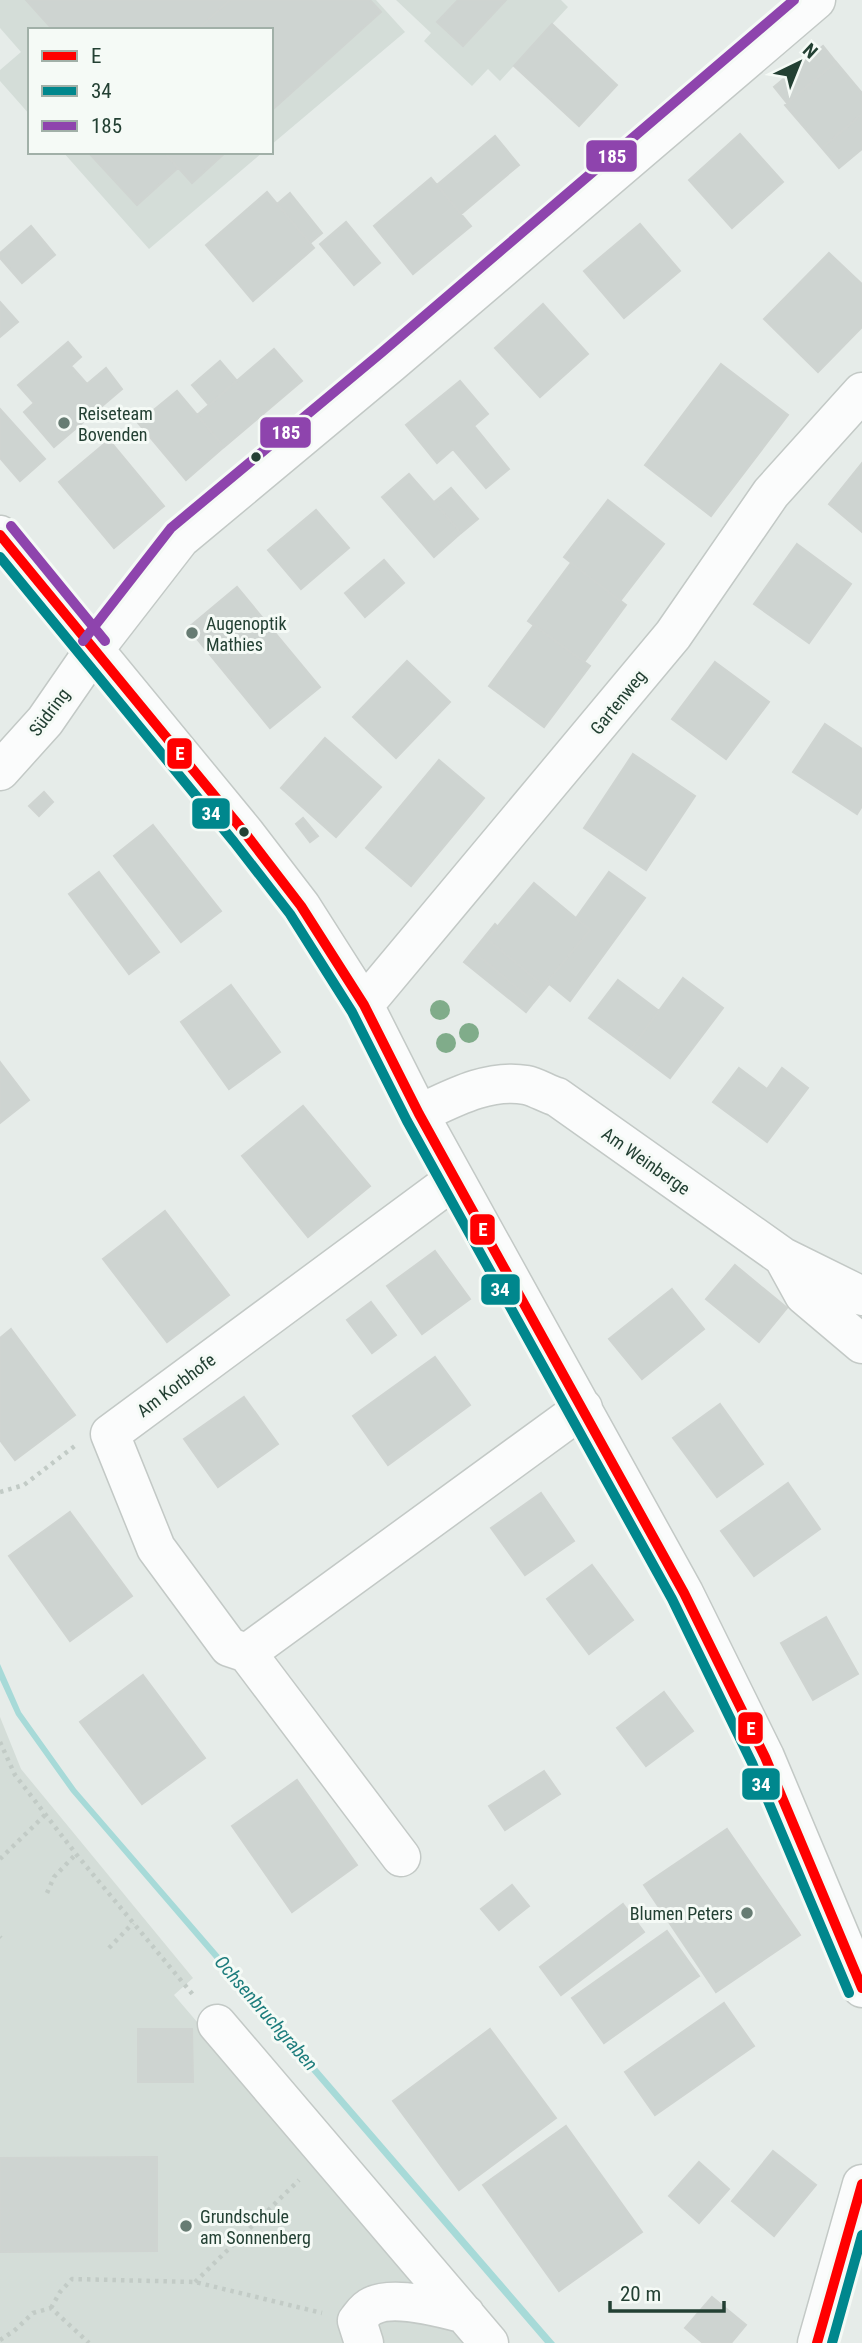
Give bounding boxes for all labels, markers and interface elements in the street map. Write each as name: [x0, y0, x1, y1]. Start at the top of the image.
legend: [28, 28, 273, 154]
north arrow: [764, 28, 834, 98]
text: N: [798, 39, 822, 63]
text: E: [91, 44, 101, 68]
text: 34: [91, 79, 112, 103]
text: 185: [91, 114, 122, 138]
line badge: 185: [585, 139, 638, 173]
text: 185: [598, 145, 626, 168]
place label: Reiseteam Bovenden: [78, 403, 153, 445]
marker: Reiseteam Bovenden: [56, 415, 72, 431]
line badge: 185: [259, 416, 312, 449]
text: 185: [272, 421, 300, 444]
unlabelled marker: [249, 450, 263, 464]
place label: Augenoptik Mathies: [206, 613, 287, 655]
marker: Augenoptik Mathies: [184, 625, 200, 641]
street label: Gartenweg: [586, 666, 650, 738]
street label: Südring: [24, 684, 74, 740]
line badge: E: [166, 737, 193, 770]
text: E: [175, 742, 185, 765]
line badge: 34: [191, 797, 231, 830]
text: 34: [201, 802, 221, 825]
unlabelled marker: [237, 825, 251, 839]
street label: Am Weinberge: [598, 1123, 694, 1199]
line badge: E: [469, 1213, 496, 1246]
text: E: [478, 1218, 488, 1241]
line badge: 34: [480, 1273, 521, 1306]
text: 34: [490, 1278, 510, 1301]
street label: Am Korbhofe: [133, 1349, 219, 1421]
line badge: E: [737, 1711, 764, 1745]
text: E: [746, 1717, 756, 1740]
line badge: 34: [741, 1767, 781, 1801]
text: 34: [751, 1773, 771, 1796]
place label: Blumen Peters: [630, 1903, 733, 1924]
marker: Blumen Peters: [739, 1905, 755, 1921]
water label: Ochsenbruchgraben: [210, 1951, 322, 2075]
place label: Grundschule am Sonnenberg: [200, 2206, 311, 2248]
marker: Grundschule am Sonnenberg: [178, 2218, 194, 2234]
scale bar: [610, 2270, 724, 2314]
text: 20 m: [620, 2282, 661, 2306]

